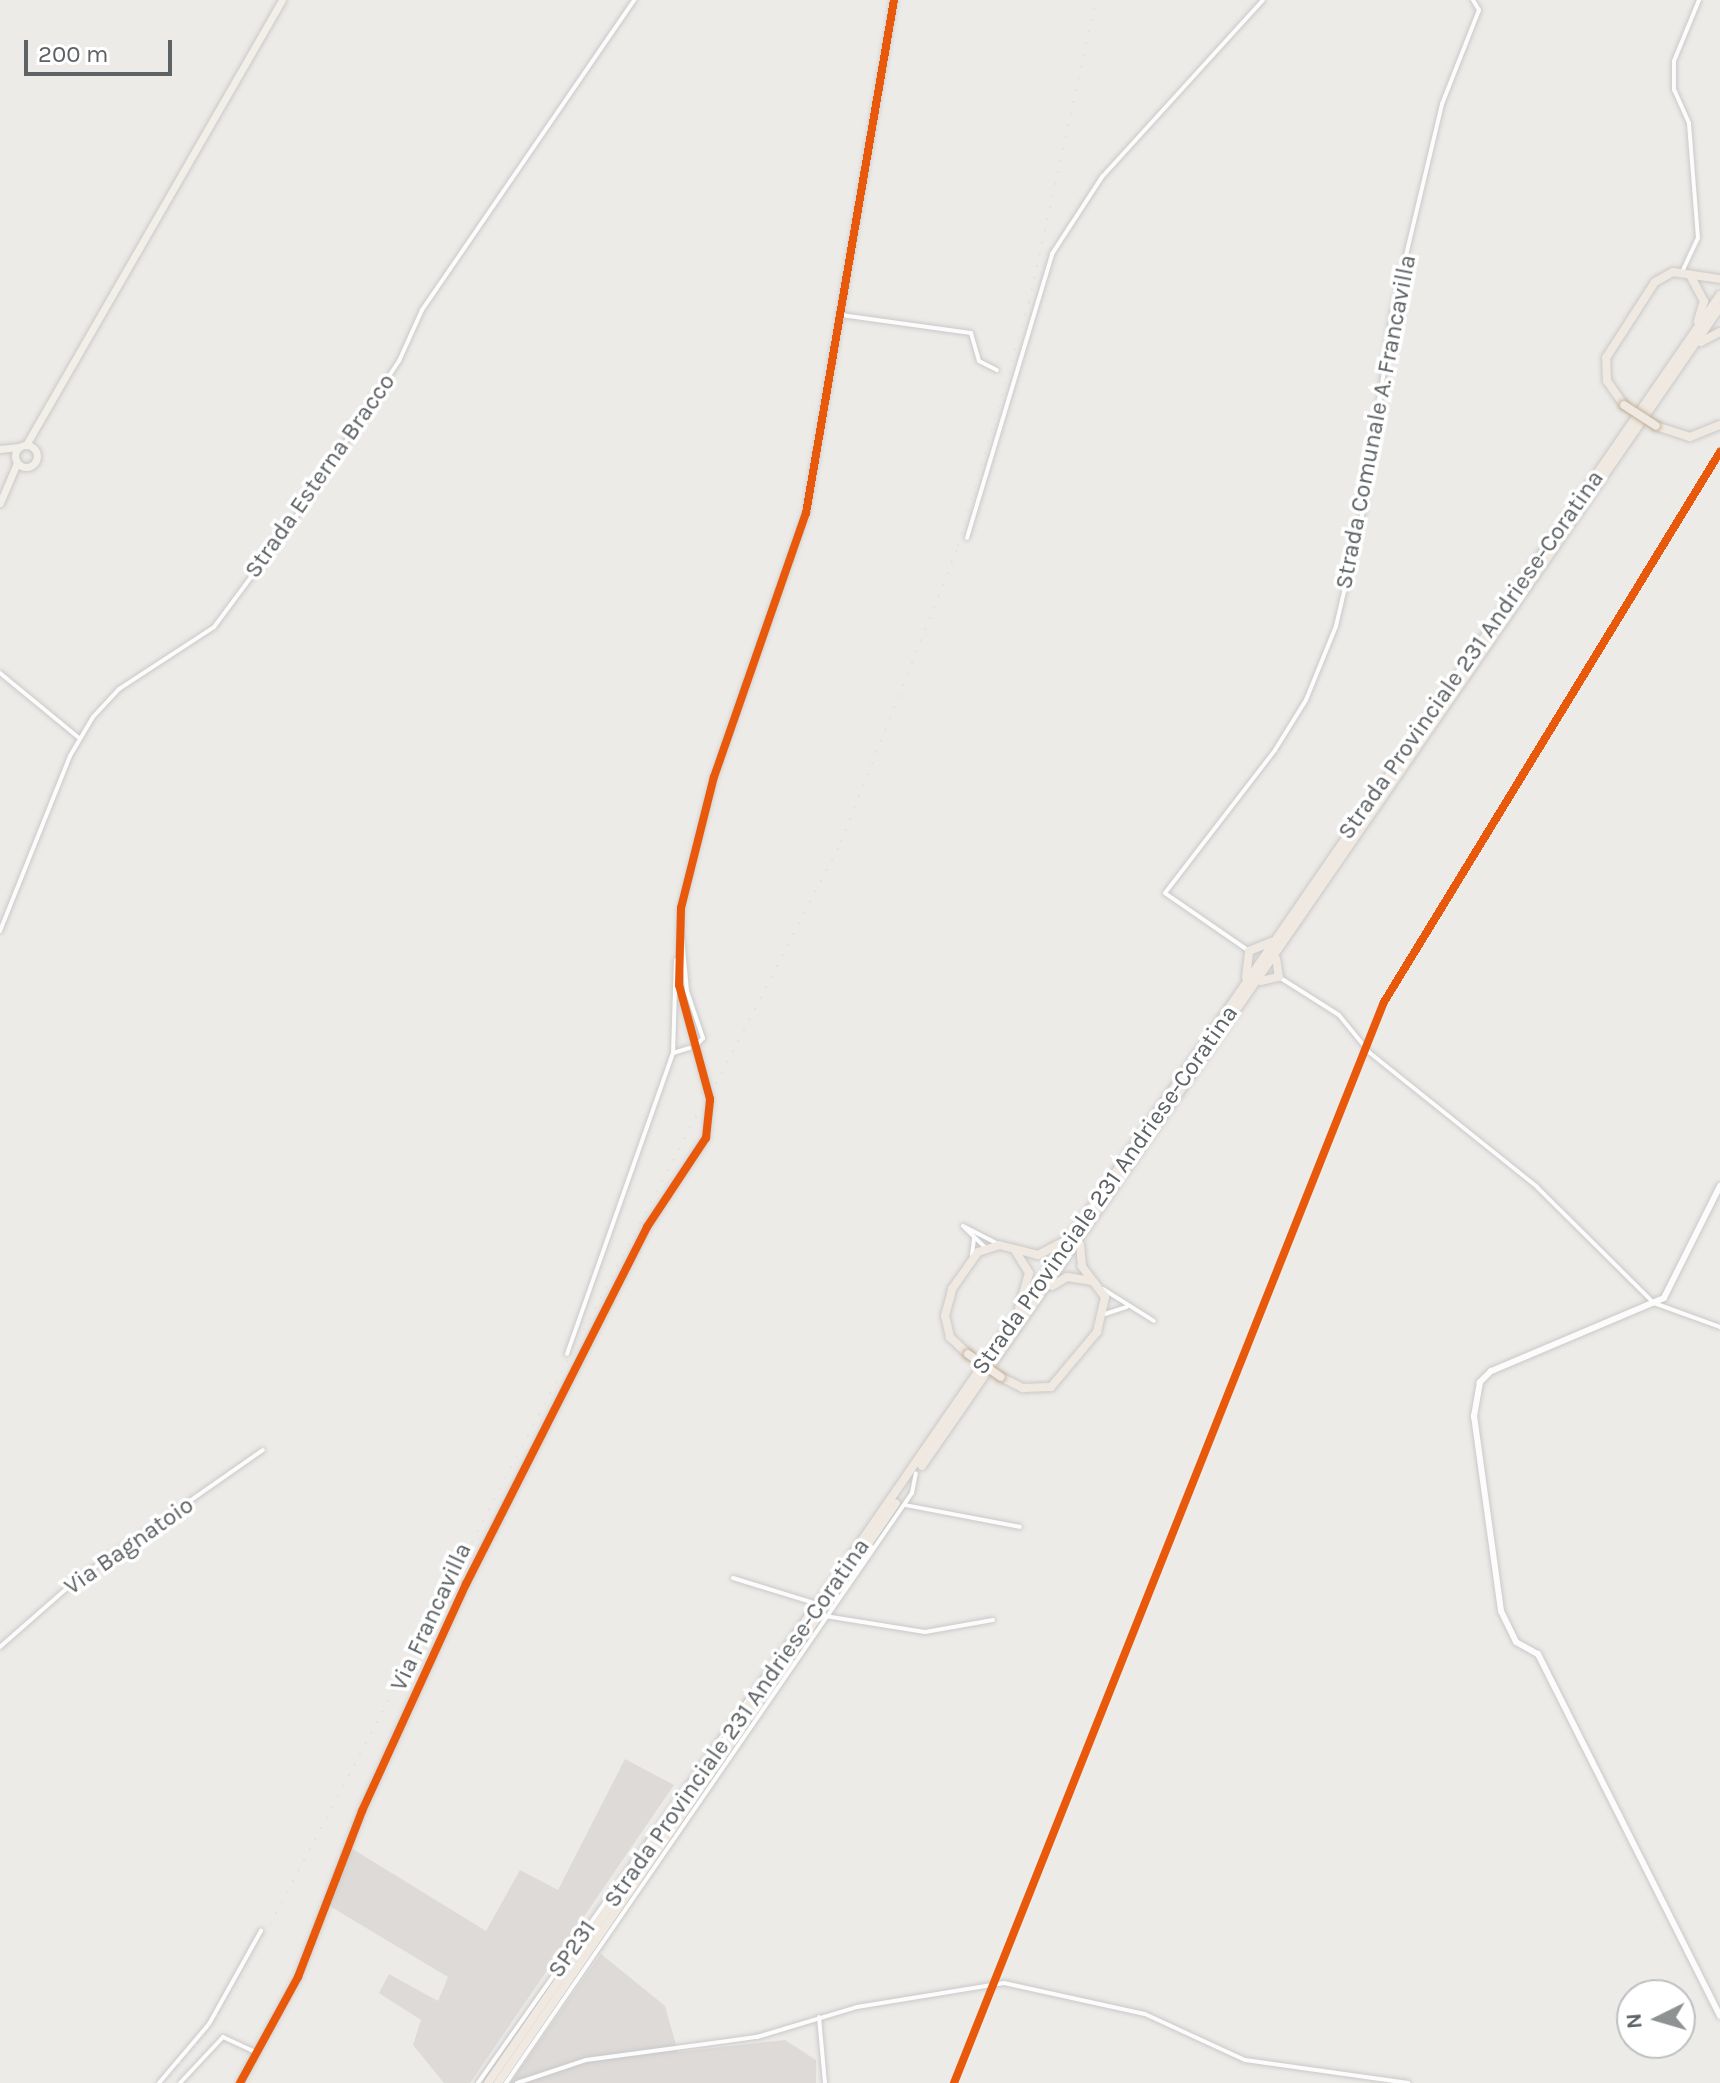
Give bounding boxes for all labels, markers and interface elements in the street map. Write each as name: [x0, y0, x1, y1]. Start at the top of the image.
scale bar: [28, 24, 176, 74]
text: 200 m: [38, 40, 109, 68]
street label: Strada Comunale A. Francavilla: [1329, 252, 1423, 592]
street label: Strada Esterna Bracco: [239, 368, 401, 584]
street label: Strada Provinciale 231 Andriese-Coratina: [1332, 465, 1610, 845]
street label: Strada Provinciale 231 Andriese-Coratina: [966, 1000, 1244, 1380]
street label: Via Bagnatoio: [59, 1491, 199, 1601]
street label: Strada Provinciale 231 Andriese-Coratina: [598, 1533, 876, 1913]
street label: Via Francavilla: [384, 1538, 478, 1696]
street label: SP231: [542, 1915, 602, 1983]
north arrow: [1616, 1979, 1696, 2059]
text: N: [1620, 2012, 1648, 2030]

